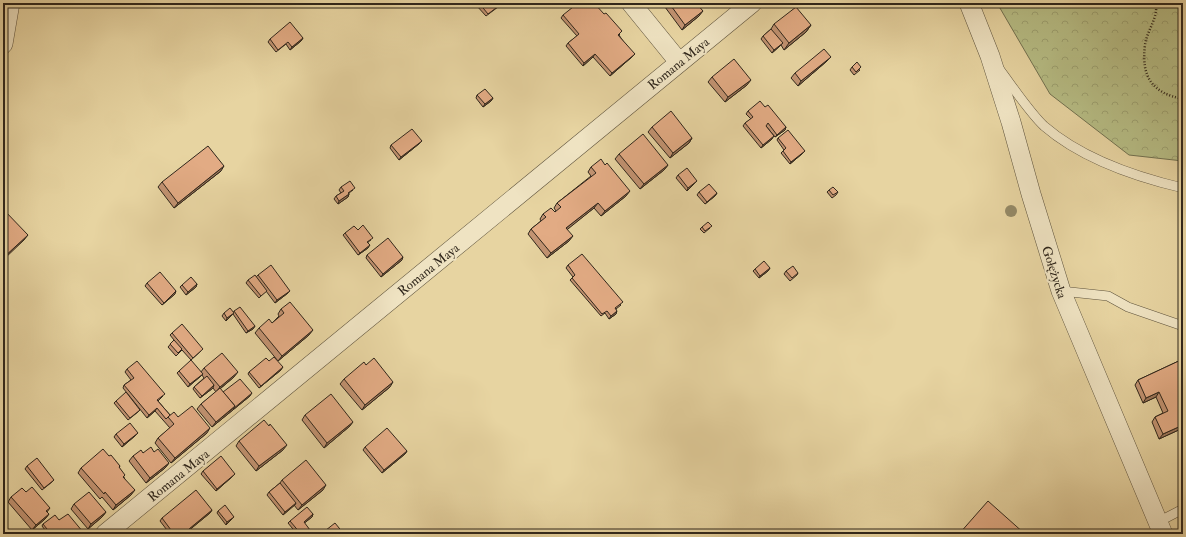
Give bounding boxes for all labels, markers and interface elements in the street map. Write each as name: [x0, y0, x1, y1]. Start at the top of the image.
street label: Romana Maya: [645, 34, 714, 94]
street label: Romana Maya: [395, 240, 464, 300]
street label: Gołężycka: [1037, 244, 1070, 302]
street label: Romana Maya: [145, 446, 214, 506]

